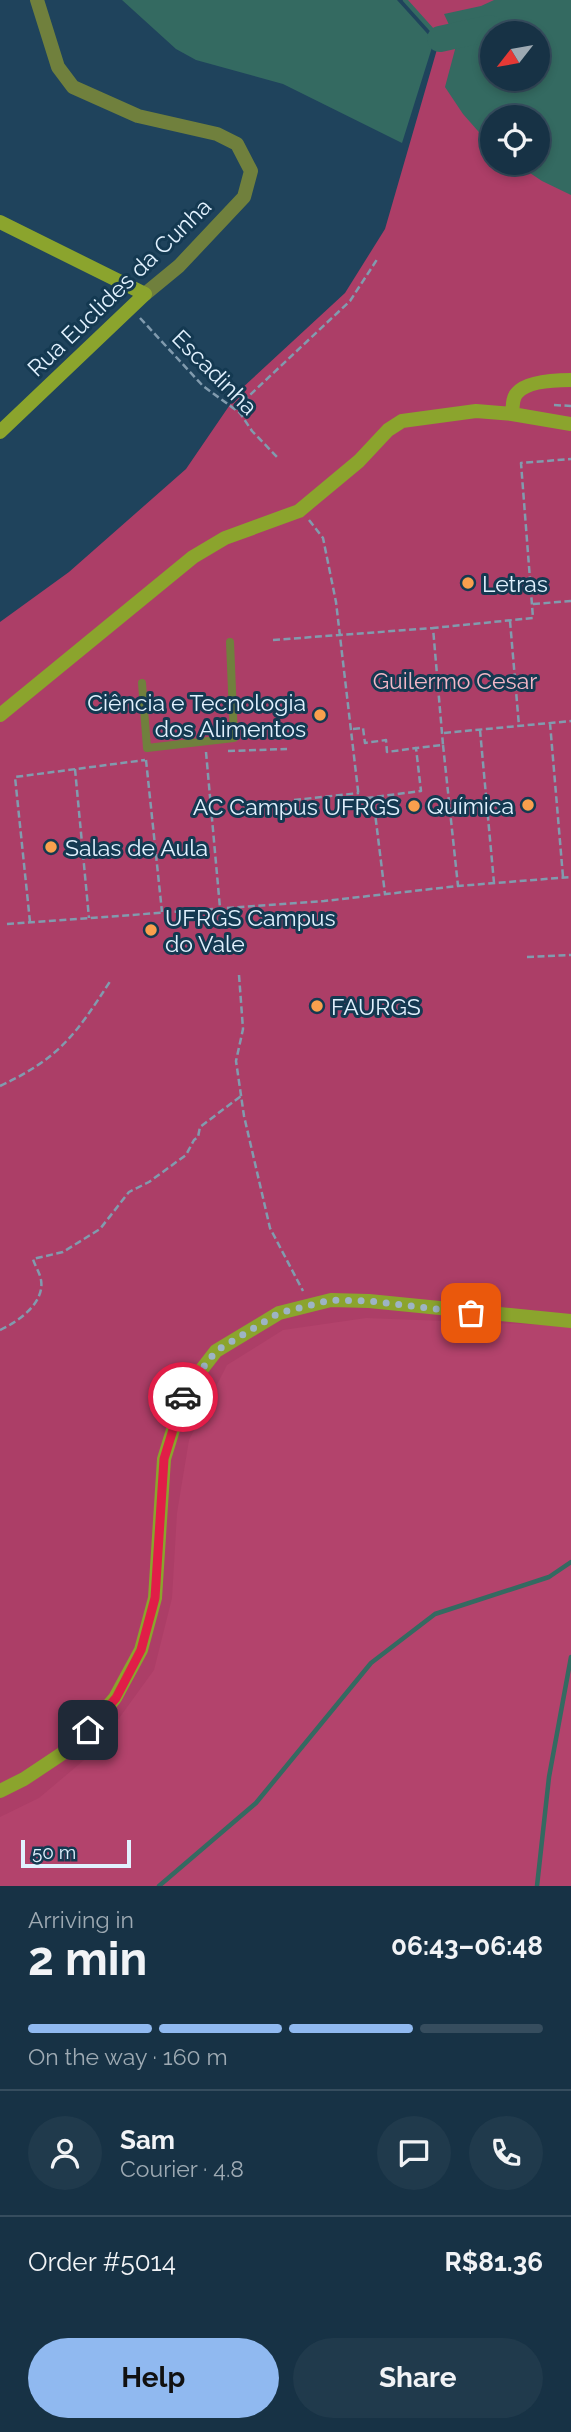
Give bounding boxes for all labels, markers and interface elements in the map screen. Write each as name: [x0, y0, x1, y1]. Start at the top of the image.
north arrow: [480, 21, 550, 91]
map controls: [480, 21, 550, 175]
button: locate: [480, 105, 550, 175]
street label: Rua Euclides da Cunha: [22, 192, 216, 382]
street label: Escadinha: [167, 324, 263, 420]
place label: Letras: [482, 570, 548, 597]
marker: Letras: [460, 575, 476, 591]
park label: Guilermo Cesar: [373, 667, 537, 694]
place label: Ciência e Tecnologia dos Alimentos: [87, 689, 306, 742]
marker: Ciência e Tecnologia dos Alimentos: [312, 707, 328, 723]
place label: Química: [427, 792, 514, 819]
place label: AC Campus UFRGS: [193, 793, 400, 820]
marker: Química: [520, 797, 536, 813]
marker: AC Campus UFRGS: [406, 798, 422, 814]
place label: Salas de Aula: [65, 834, 208, 861]
marker: Salas de Aula: [43, 839, 59, 855]
place label: UFRGS Campus do Vale: [165, 904, 336, 957]
marker: UFRGS Campus do Vale: [143, 922, 159, 938]
place label: FAURGS: [331, 993, 421, 1020]
marker: FAURGS: [309, 998, 325, 1014]
pin: [441, 1283, 501, 1343]
icon: bag: [452, 1294, 490, 1332]
courier: [148, 1362, 218, 1432]
icon: car: [164, 1378, 202, 1416]
pin: [58, 1700, 118, 1760]
icon: home: [69, 1711, 107, 1749]
scale bar: [21, 1837, 131, 1869]
text: 50 m: [32, 1841, 76, 1863]
text: Arriving in: [28, 1906, 134, 1933]
text: 06:43–06:48: [391, 1931, 543, 1961]
text: 2 min: [28, 1932, 147, 1986]
text: On the way · 160 m: [28, 2043, 228, 2070]
button: person: [28, 2116, 102, 2190]
button: chat: [377, 2116, 451, 2190]
button: phone: [469, 2116, 543, 2190]
text: Sam: [120, 2125, 175, 2155]
text: Courier · 4.8: [120, 2155, 244, 2182]
text: Order #5014: [28, 2247, 176, 2277]
text: R$81.36: [445, 2247, 543, 2277]
button: Help: [28, 2338, 279, 2418]
button: Share: [293, 2338, 543, 2418]

